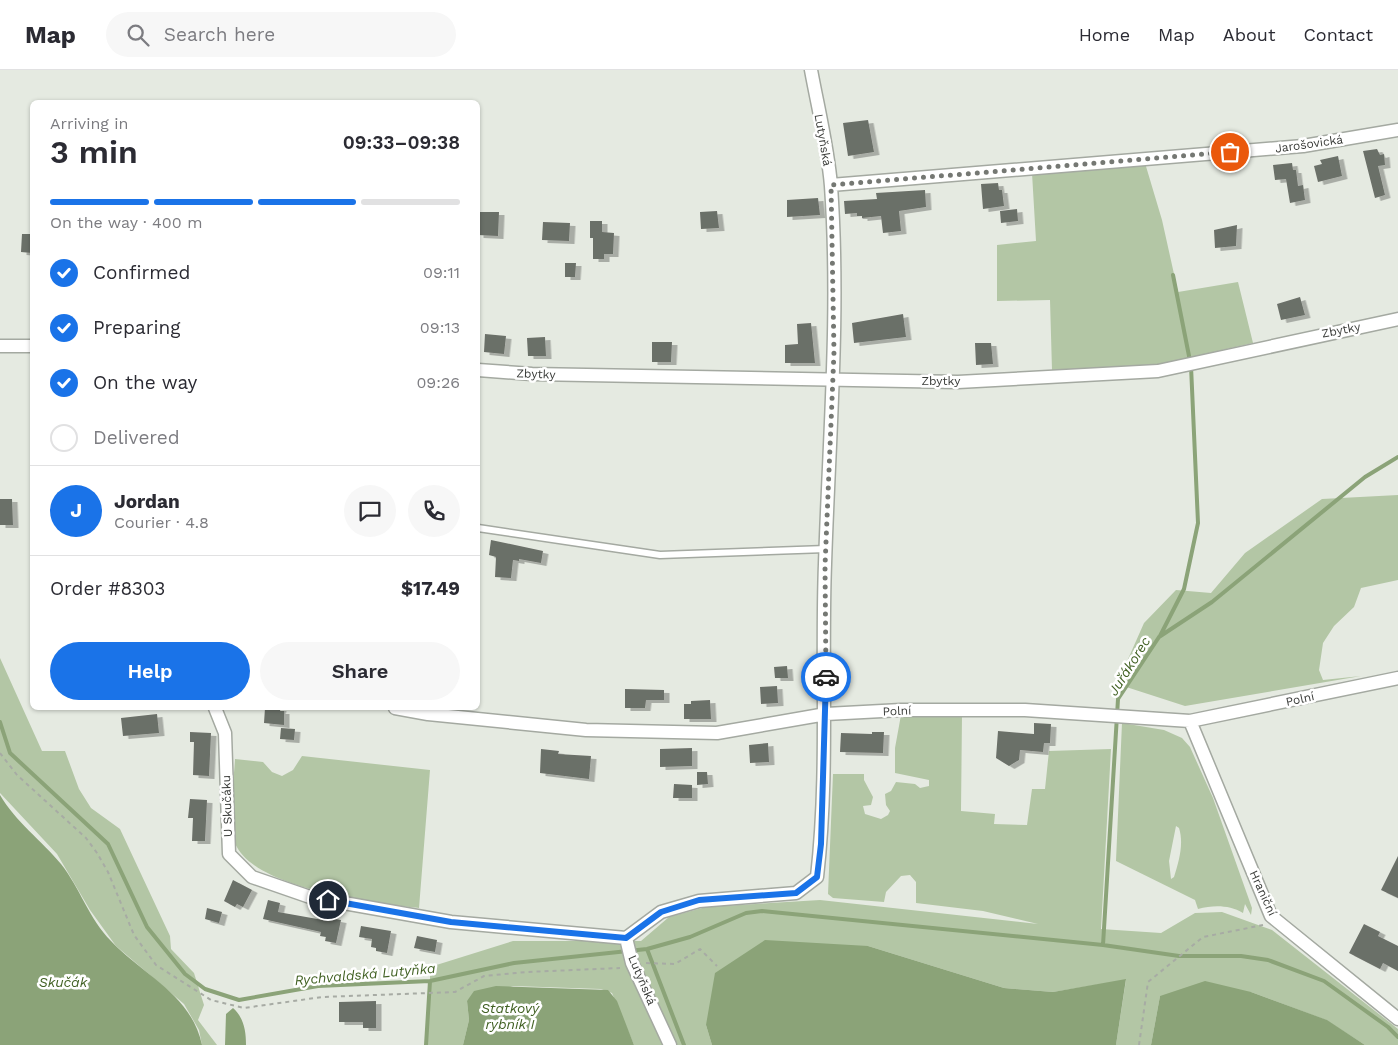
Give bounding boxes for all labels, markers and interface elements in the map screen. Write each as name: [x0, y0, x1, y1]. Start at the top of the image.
search box: [106, 12, 456, 57]
text: Map: [25, 21, 76, 49]
icon: search: [124, 21, 152, 49]
text: Search here: [164, 23, 275, 46]
text: Home: [1079, 24, 1130, 45]
text: Map: [1158, 24, 1195, 45]
text: About: [1223, 24, 1275, 45]
text: Contact: [1303, 24, 1373, 45]
street label: Lutyňská: [812, 113, 835, 167]
text: Arriving in: [50, 114, 128, 133]
text: 09:33–09:38: [343, 131, 460, 154]
pin: [1209, 131, 1251, 173]
street label: Jarošovická: [1274, 132, 1344, 156]
text: 3 min: [50, 133, 138, 171]
icon: bag: [1216, 138, 1244, 166]
text: On the way · 400 m: [50, 213, 202, 232]
icon: check: [50, 259, 78, 287]
text: Confirmed: [93, 261, 190, 284]
text: 09:11: [423, 263, 460, 282]
icon: check: [50, 314, 78, 342]
text: Preparing: [93, 316, 180, 339]
text: 09:13: [420, 318, 460, 337]
street label: Zbytky: [1320, 319, 1362, 341]
street label: Zbytky: [516, 366, 557, 382]
icon: check: [50, 369, 78, 397]
text: On the way: [93, 371, 197, 394]
text: 09:26: [416, 373, 460, 392]
street label: Zbytky: [921, 374, 961, 388]
text: Delivered: [93, 426, 180, 449]
button: chat: [344, 485, 396, 537]
button: phone: [408, 485, 460, 537]
text: Jordan: [114, 490, 180, 513]
text: J: [70, 499, 82, 522]
text: Courier · 4.8: [114, 513, 209, 532]
text: Order #8303: [50, 577, 165, 600]
text: $17.49: [401, 577, 460, 600]
water label: Juřákorec: [1105, 633, 1154, 698]
button: Help: [50, 642, 250, 700]
button: Share: [260, 642, 460, 700]
courier: [801, 652, 851, 702]
icon: car: [812, 663, 840, 691]
street label: Polní: [1284, 689, 1316, 709]
street label: Polní: [882, 704, 912, 718]
street label: U Skučáku: [219, 775, 235, 837]
street label: Hraniční: [1246, 868, 1280, 918]
pin: [307, 879, 349, 921]
icon: home: [314, 886, 342, 914]
street label: Lutyňská: [625, 953, 659, 1007]
water label: Rychvaldská Lutyňka: [294, 960, 436, 988]
water label: Skučák: [39, 974, 88, 990]
water label: Statkový rybník I: [481, 1000, 540, 1032]

